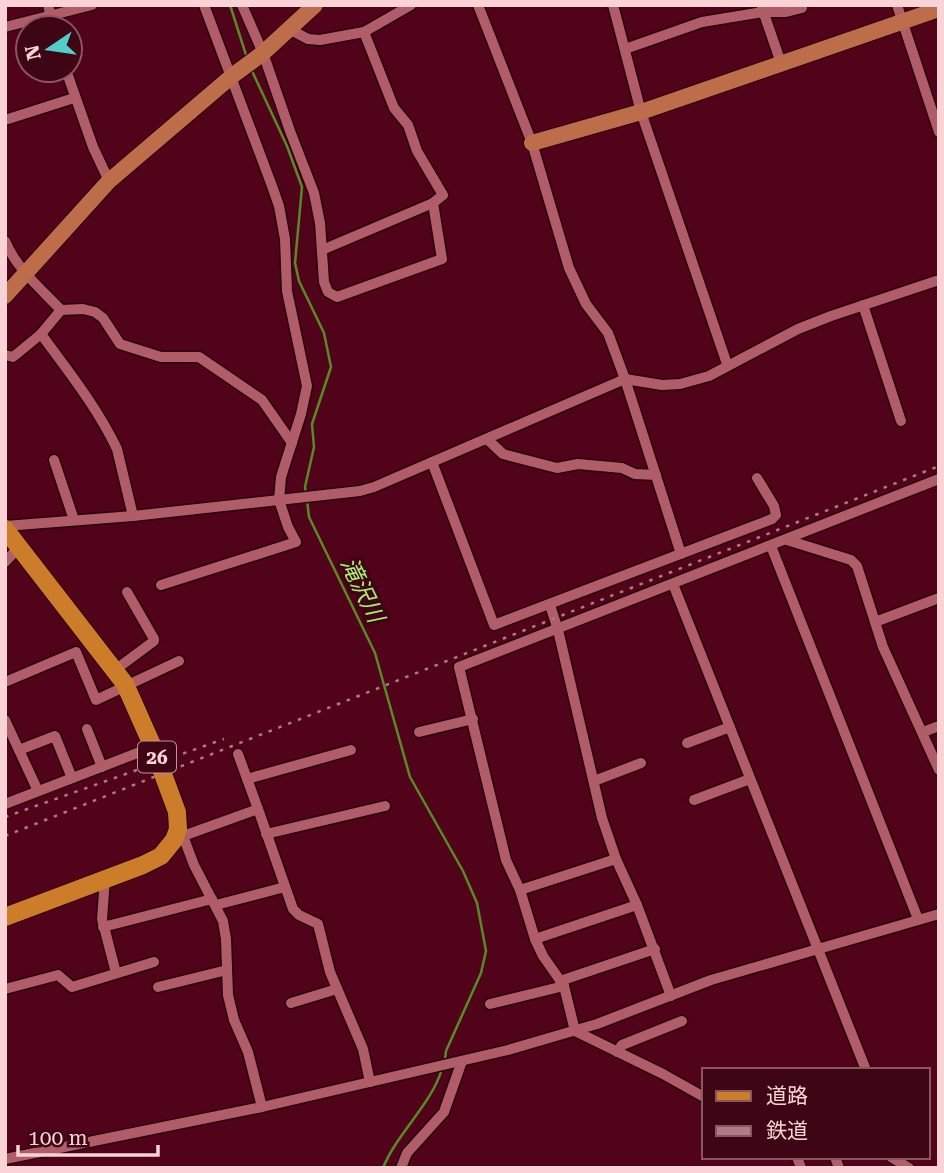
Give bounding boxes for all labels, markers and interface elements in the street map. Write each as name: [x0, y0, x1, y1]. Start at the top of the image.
north arrow: [14, 14, 84, 84]
text: N: [20, 43, 46, 62]
water label: 滝沢川: [335, 553, 391, 630]
road number: 26: [138, 742, 176, 772]
legend: [702, 1068, 930, 1159]
text: 道路: [766, 1084, 808, 1108]
scale bar: [18, 1114, 158, 1158]
text: 鉄道: [766, 1119, 808, 1143]
text: 100 m: [28, 1126, 88, 1150]

